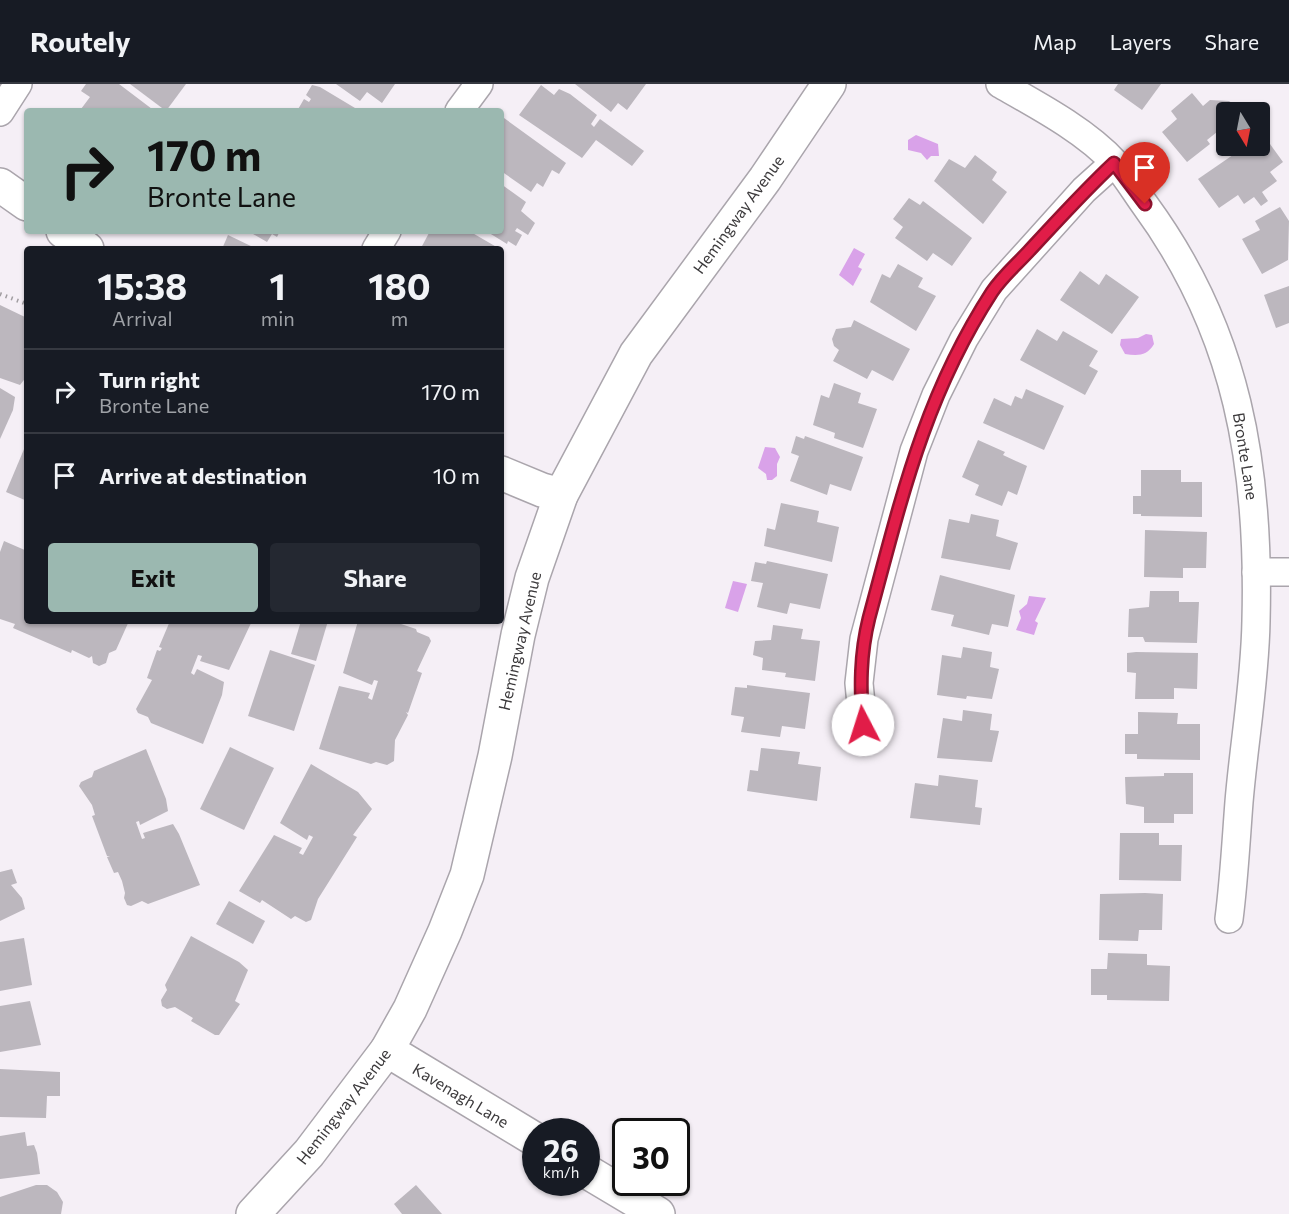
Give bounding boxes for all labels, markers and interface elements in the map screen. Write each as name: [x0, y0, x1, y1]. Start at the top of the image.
text: Routely: [30, 24, 131, 58]
text: Map: [1033, 29, 1077, 54]
text: Layers: [1110, 29, 1172, 54]
text: Share: [1205, 29, 1259, 54]
north arrow: [1216, 102, 1270, 156]
map controls: [1216, 102, 1270, 156]
text: 170 m: [147, 128, 261, 180]
icon: right: [48, 132, 126, 210]
pin: [1119, 142, 1170, 204]
street label: Hemingway Avenue: [689, 151, 787, 277]
icon: arrive: [1128, 151, 1161, 184]
text: Bronte Lane: [147, 180, 296, 213]
text: 15:38: [97, 263, 187, 307]
text: 1: [270, 263, 286, 307]
text: 180: [368, 263, 431, 307]
text: Arrival: [112, 306, 173, 330]
text: min: [261, 306, 295, 330]
text: m: [391, 306, 408, 330]
text: Turn right: [99, 366, 200, 393]
icon: right: [48, 375, 81, 408]
text: 170 m: [421, 378, 480, 405]
text: Bronte Lane: [99, 393, 209, 417]
street label: Bronte Lane: [1230, 411, 1262, 501]
icon: arrive: [48, 459, 81, 492]
text: Arrive at destination: [99, 462, 307, 489]
text: 10 m: [433, 462, 480, 489]
button: Exit: [48, 543, 258, 612]
button: Share: [270, 543, 480, 612]
street label: Hemingway Avenue: [494, 570, 544, 712]
position arrow: [831, 693, 895, 757]
street label: Hemingway Avenue: [292, 1044, 394, 1168]
street label: Kavenagh Lane: [409, 1059, 513, 1131]
speed limit sign: 30: [612, 1118, 690, 1196]
text: 26: [543, 1131, 579, 1168]
text: km/h: [543, 1163, 579, 1181]

